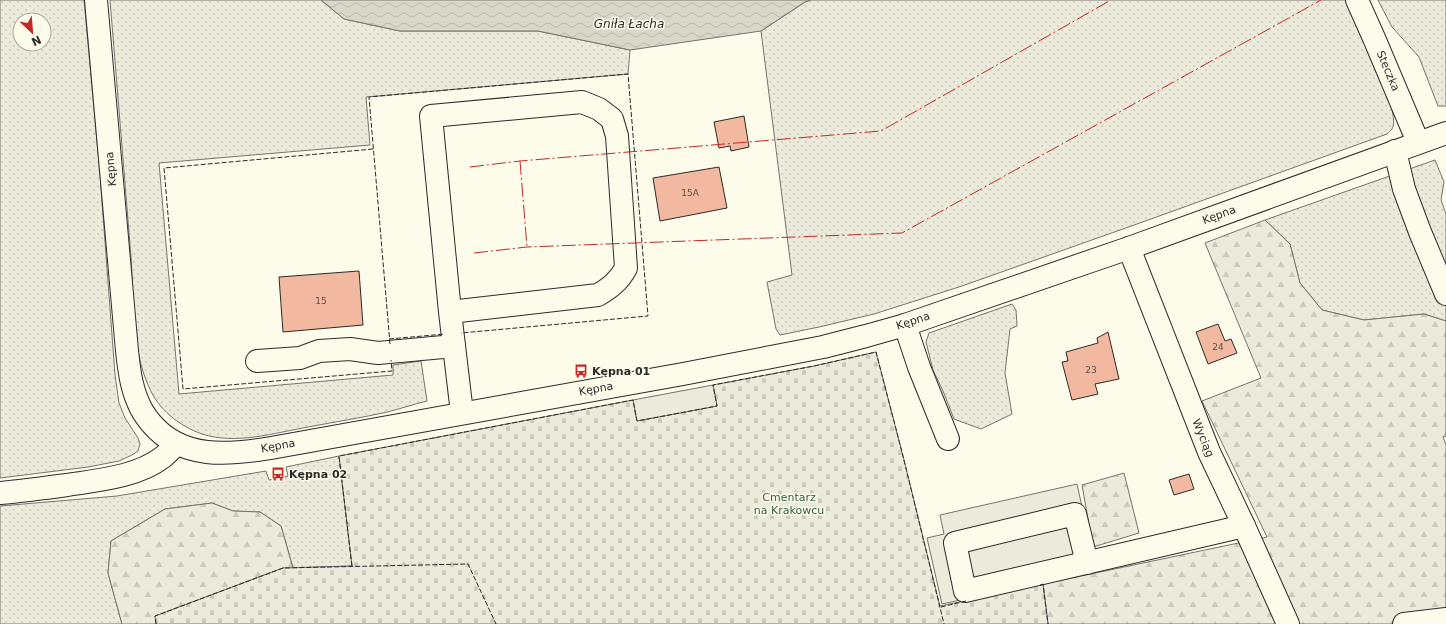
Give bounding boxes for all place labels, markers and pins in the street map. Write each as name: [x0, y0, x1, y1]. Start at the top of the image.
bus stop icon: Kępna 01: [573, 363, 589, 379]
place label: Kępna 01: [592, 365, 650, 378]
bus stop icon: Kępna 02: [270, 466, 286, 482]
place label: Kępna 02: [289, 468, 347, 481]

